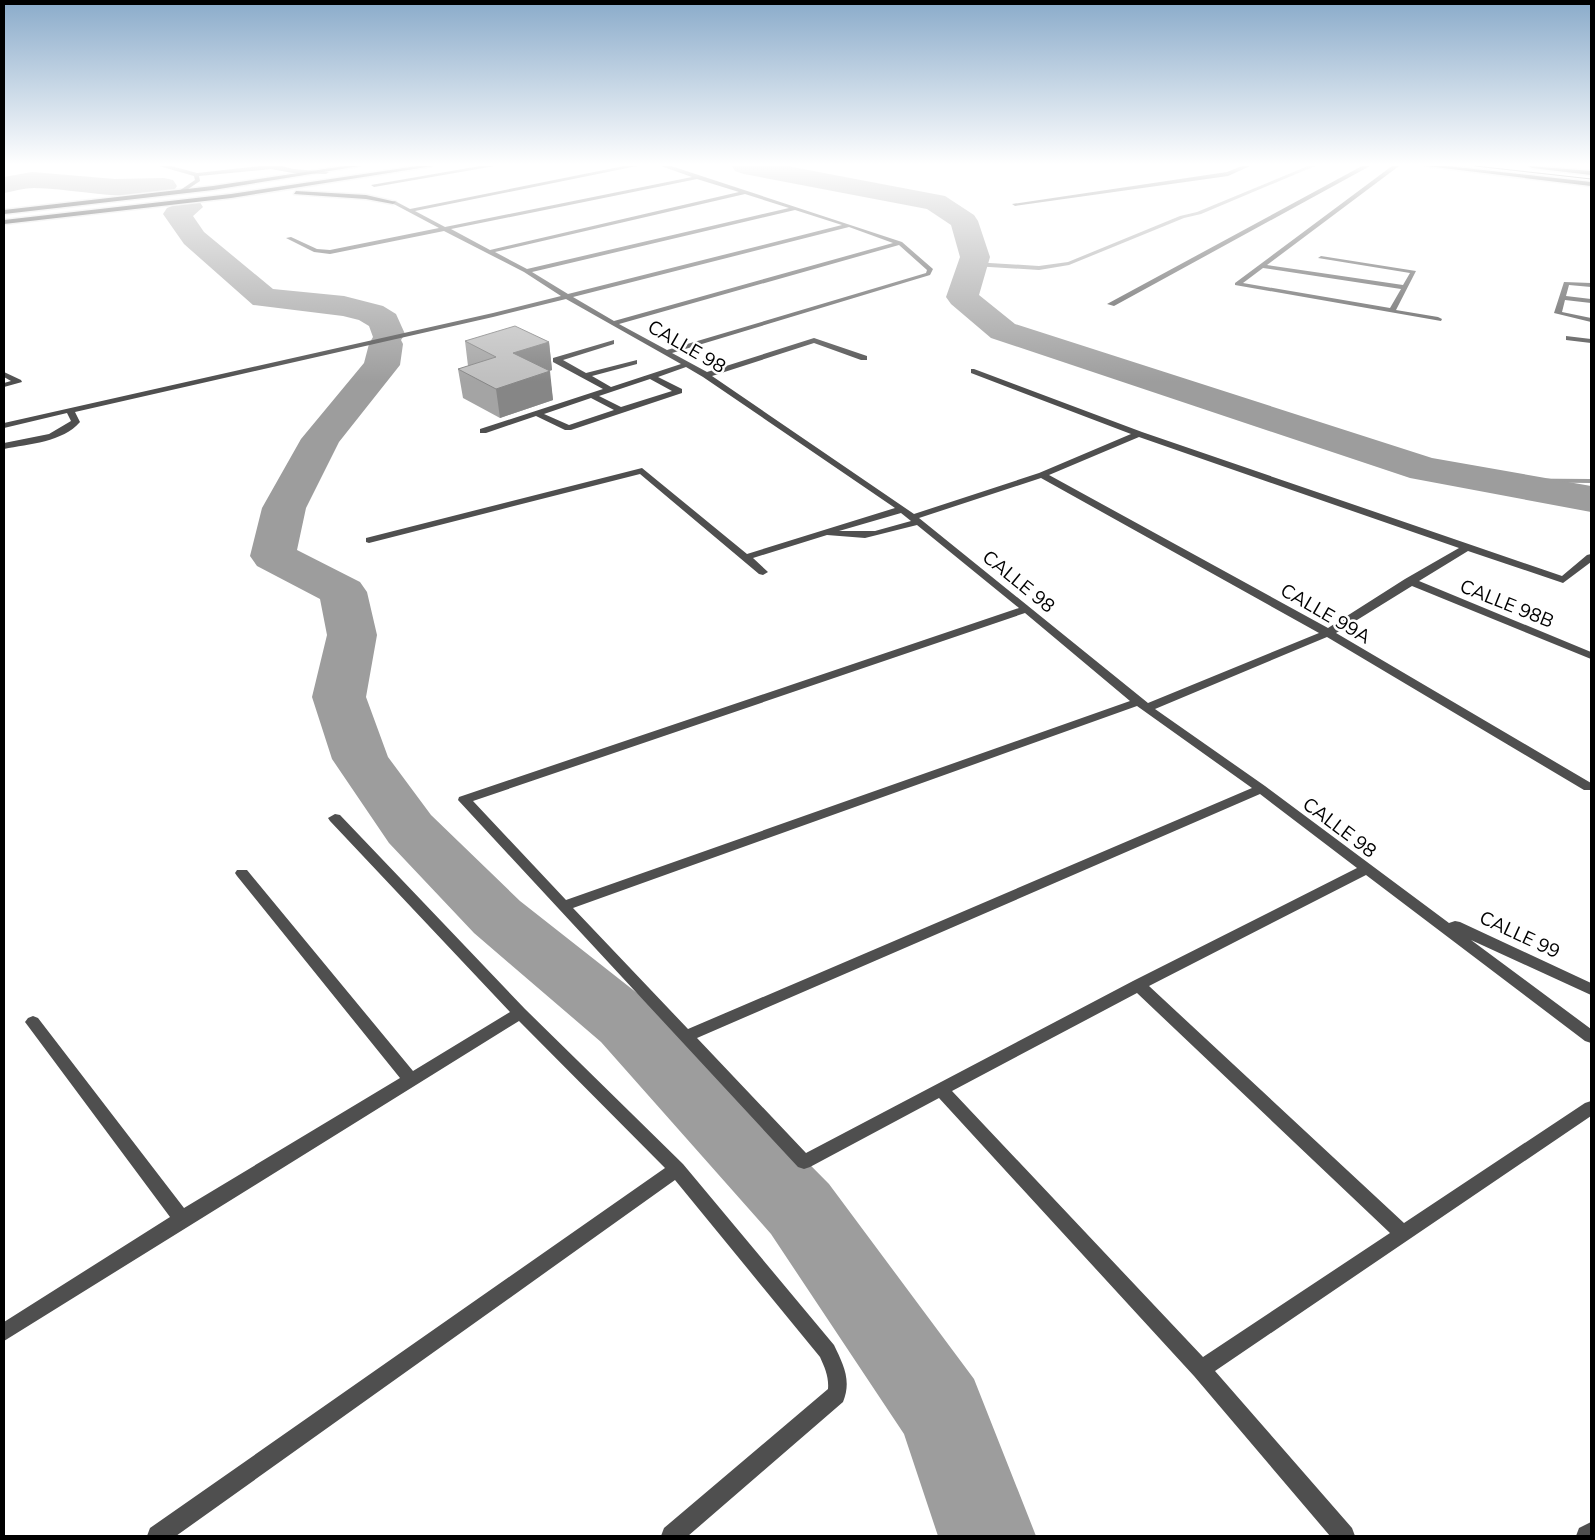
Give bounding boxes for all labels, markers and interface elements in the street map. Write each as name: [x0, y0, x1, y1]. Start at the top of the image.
street label: CALLE 98: [644, 314, 730, 378]
street label: CALLE 98: [978, 545, 1060, 617]
street label: CALLE 98B: [1457, 573, 1557, 633]
street label: CALLE 99A: [1277, 578, 1375, 648]
street label: CALLE 98: [1298, 791, 1382, 863]
street label: CALLE 99: [1476, 905, 1564, 963]

